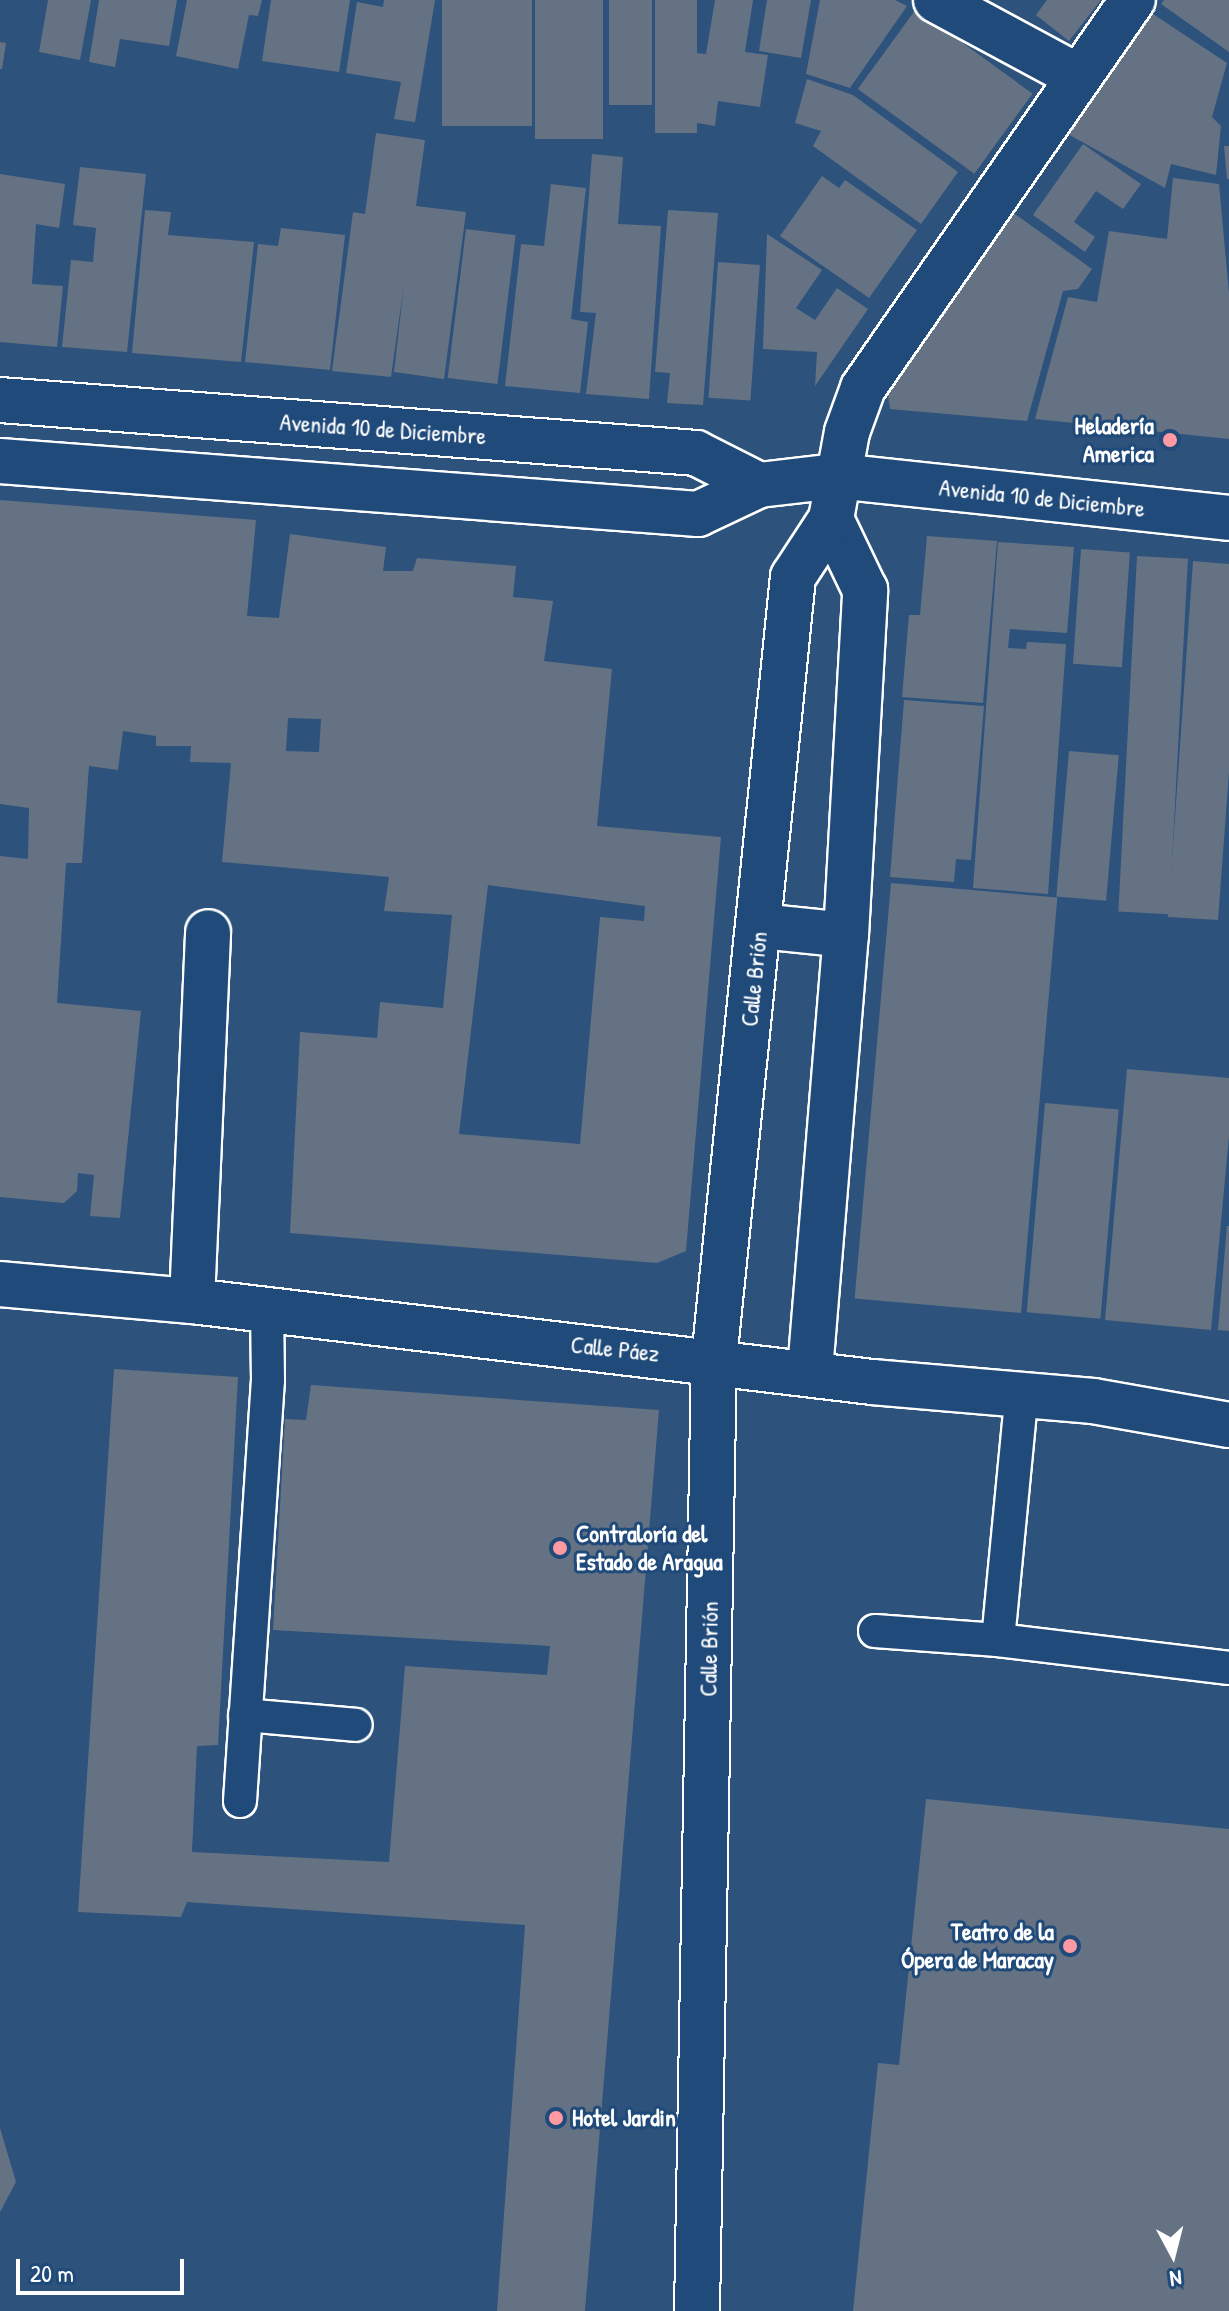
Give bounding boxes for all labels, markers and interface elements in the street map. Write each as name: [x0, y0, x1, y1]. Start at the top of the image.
street label: Avenida 10 de Diciembre: [279, 407, 487, 451]
place label: Heladería America: [1074, 412, 1154, 468]
marker: Heladería America: [1161, 431, 1179, 449]
street label: Avenida 10 de Diciembre: [938, 473, 1146, 523]
street label: Calle Brión: [735, 930, 773, 1028]
street label: Calle Páez: [569, 1330, 661, 1368]
place label: Contraloría del Estado de Aragua: [576, 1520, 723, 1576]
marker: Contraloría del Estado de Aragua: [551, 1539, 569, 1557]
street label: Calle Brión: [694, 1601, 724, 1697]
place label: Teatro de la Ópera de Maracay: [901, 1918, 1054, 1974]
marker: Teatro de la Ópera de Maracay: [1061, 1937, 1079, 1955]
place label: Hotel Jardin: [572, 2104, 676, 2132]
marker: Hotel Jardin: [547, 2109, 565, 2127]
north arrow: [1133, 2215, 1213, 2295]
scale bar: [20, 2243, 188, 2293]
text: 20 m: [30, 2257, 74, 2289]
text: N: [1168, 2263, 1184, 2294]

